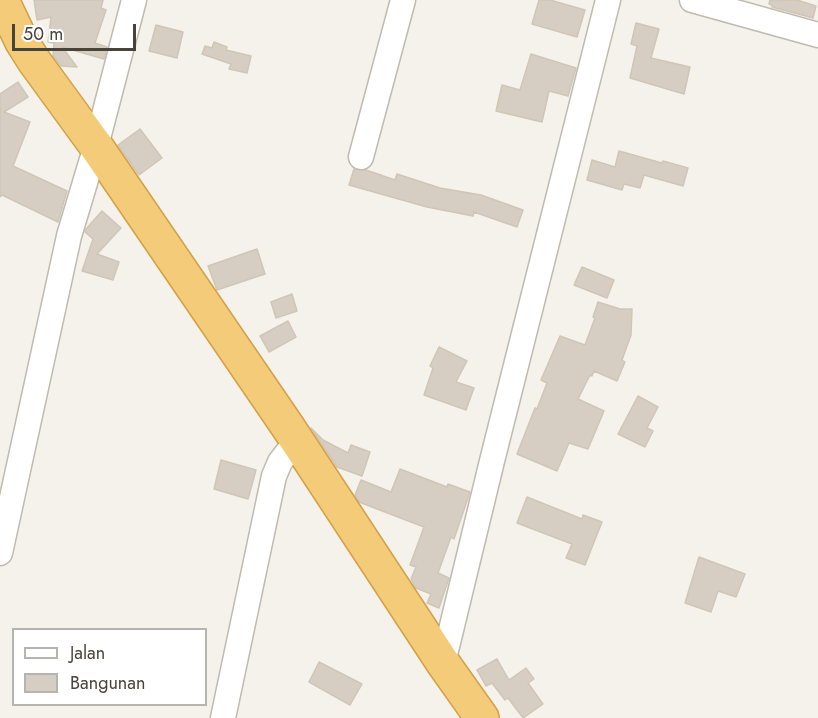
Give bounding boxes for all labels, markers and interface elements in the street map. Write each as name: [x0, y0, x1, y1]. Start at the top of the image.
scale bar: [15, 12, 140, 50]
text: 50 m: [23, 21, 63, 47]
legend: [12, 628, 207, 706]
text: Jalan: [70, 640, 105, 666]
text: Bangunan: [70, 670, 145, 696]

